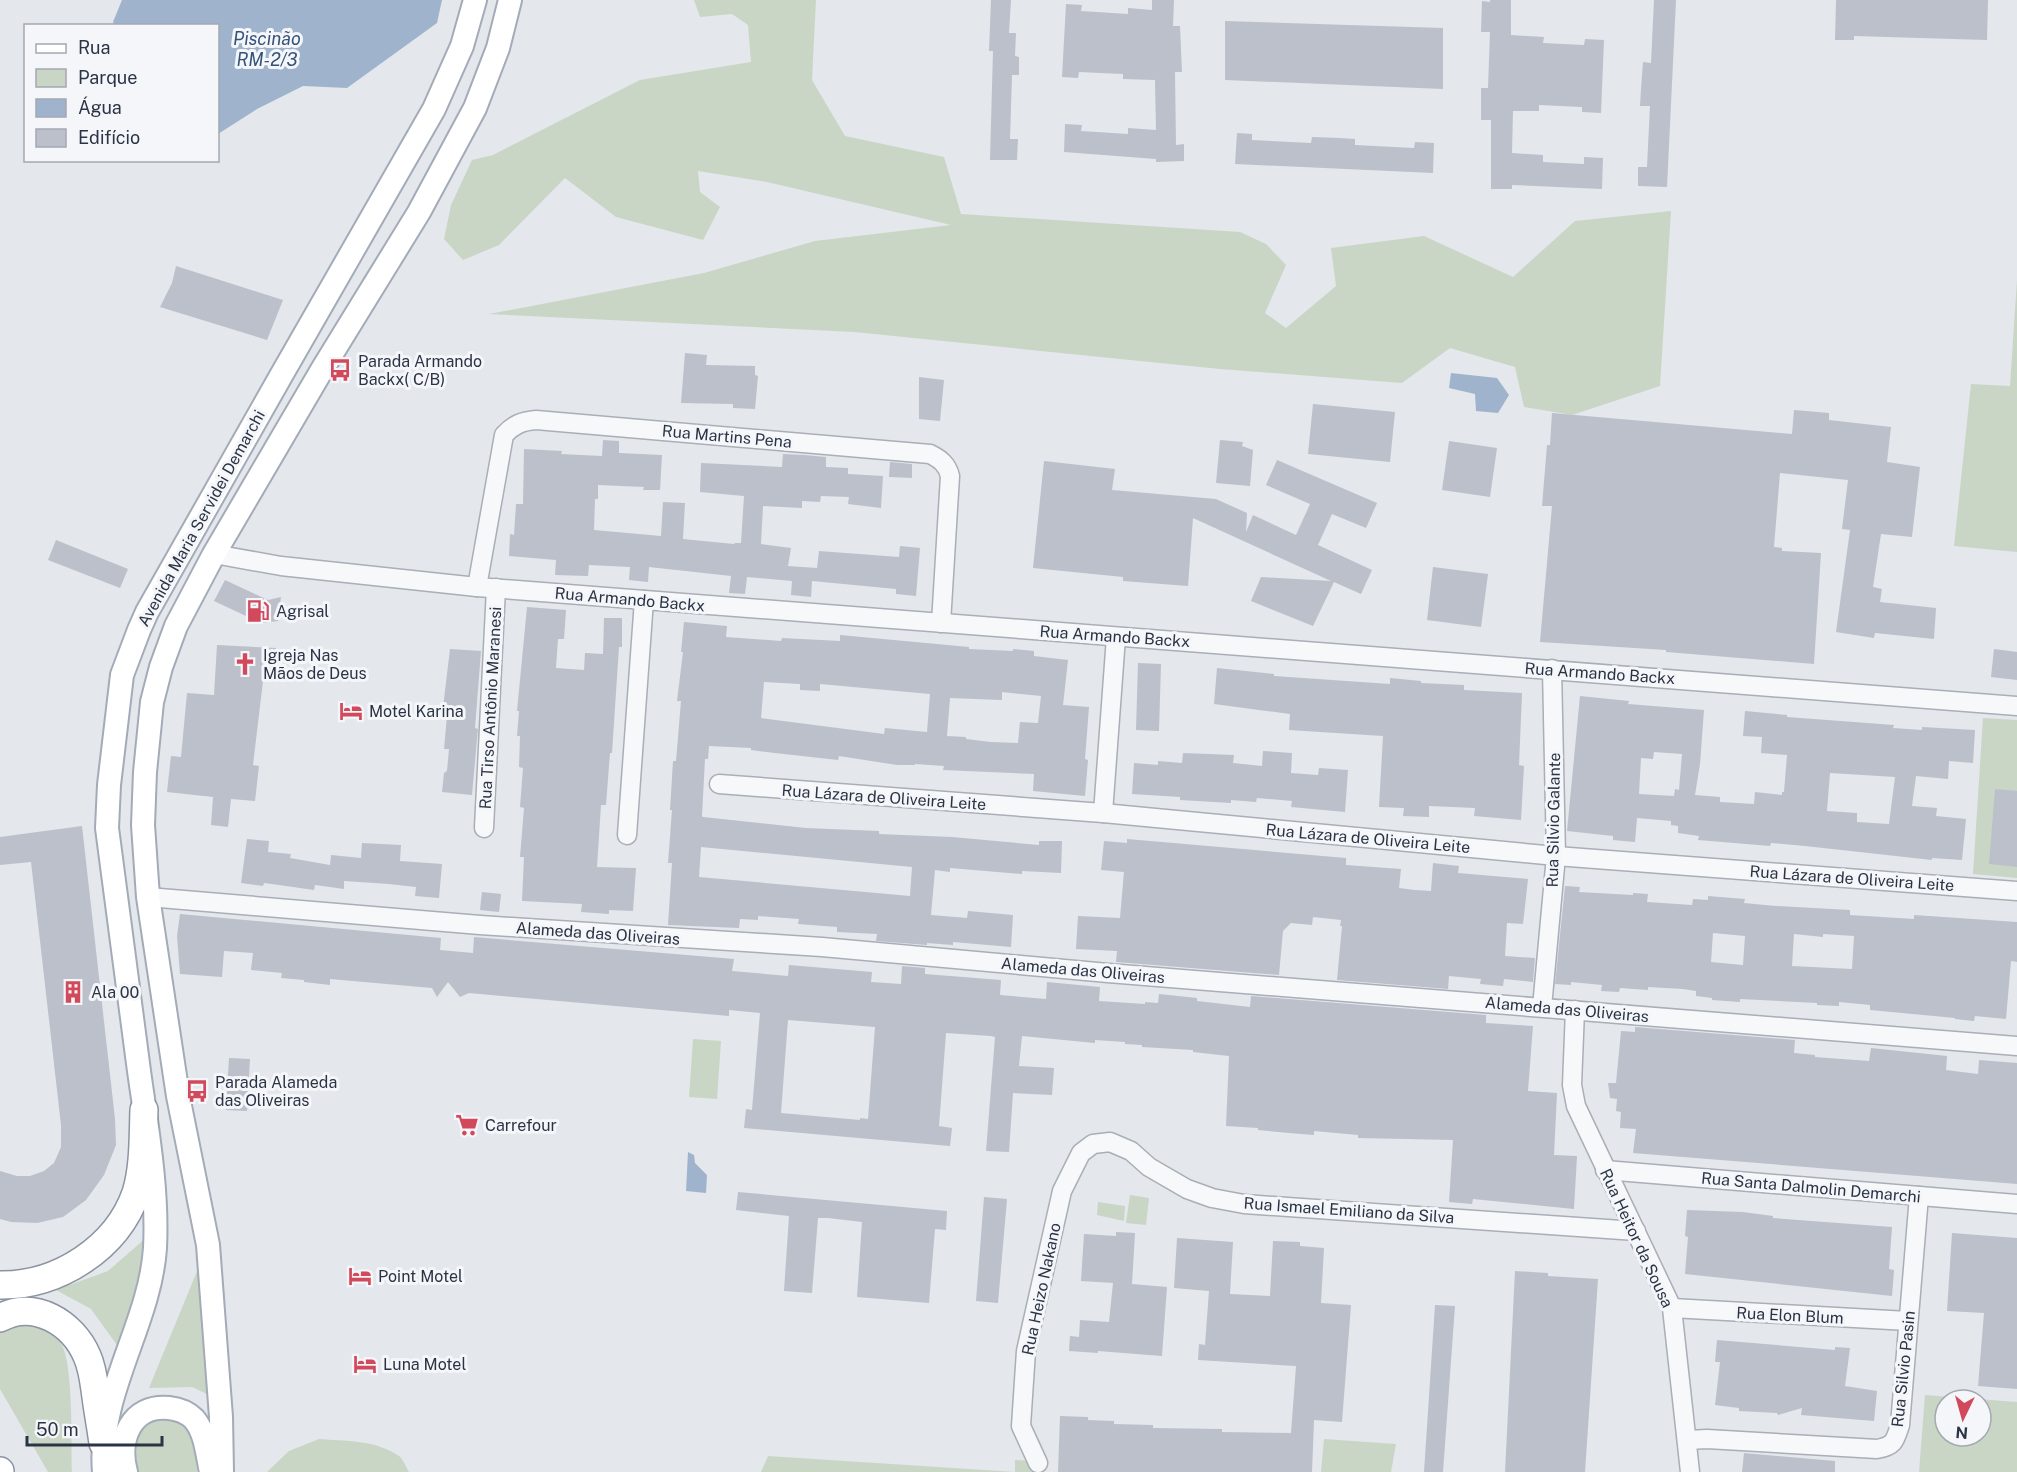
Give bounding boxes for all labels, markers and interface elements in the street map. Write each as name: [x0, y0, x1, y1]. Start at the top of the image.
legend: [24, 24, 219, 162]
water label: Piscinão RM-2/3: [233, 28, 301, 70]
text: Rua: [78, 37, 110, 58]
text: Parque: [78, 67, 138, 88]
text: Água: [78, 96, 122, 118]
text: Edifício: [78, 127, 140, 148]
place label: Parada Armando Backx( C/B): [358, 352, 482, 389]
bus stop icon: Parada Armando Backx( C/B): [327, 357, 353, 383]
street label: Avenida Maria Servidei Demarchi: [134, 407, 269, 630]
street label: Rua Martins Pena: [661, 421, 793, 452]
street label: Rua Armando Backx: [554, 583, 706, 616]
fuel station icon: Agrisal: [245, 598, 271, 624]
place label: Agrisal: [276, 602, 329, 621]
street label: Rua Tirso Antônio Maranesi: [476, 606, 505, 810]
street label: Rua Armando Backx: [1039, 622, 1191, 651]
place label: Igreja Nas Mãos de Deus: [263, 646, 367, 683]
church icon: Igreja Nas Mãos de Deus: [232, 651, 258, 677]
street label: Rua Armando Backx: [1524, 659, 1676, 688]
hotel icon: Motel Karina: [338, 698, 364, 724]
place label: Motel Karina: [369, 702, 464, 721]
street label: Rua Silvio Galante: [1543, 752, 1564, 888]
street label: Rua Lázara de Oliveira Leite: [781, 781, 987, 814]
street label: Rua Lázara de Oliveira Leite: [1265, 820, 1471, 857]
street label: Rua Lázara de Oliveira Leite: [1749, 862, 1955, 895]
street label: Alameda das Oliveiras: [515, 918, 681, 949]
street label: Alameda das Oliveiras: [1000, 954, 1166, 987]
building icon: Ala 00: [60, 979, 86, 1005]
place label: Ala 00: [91, 983, 140, 1002]
street label: Alameda das Oliveiras: [1484, 993, 1650, 1026]
place label: Parada Alameda das Oliveiras: [215, 1073, 337, 1110]
bus stop icon: Parada Alameda das Oliveiras: [184, 1078, 210, 1104]
supermarket icon: Carrefour: [454, 1112, 480, 1138]
place label: Carrefour: [485, 1116, 557, 1135]
street label: Rua Heitor da Sousa: [1596, 1166, 1677, 1311]
street label: Rua Santa Dalmolin Demarchi: [1700, 1168, 1922, 1207]
street label: Rua Ismael Emiliano da Silva: [1243, 1194, 1455, 1227]
street label: Rua Heizo Nakano: [1018, 1221, 1065, 1357]
hotel icon: Point Motel: [347, 1263, 373, 1289]
place label: Point Motel: [378, 1267, 463, 1286]
street label: Rua Elon Blum: [1736, 1303, 1844, 1328]
street label: Rua Silvio Pasin: [1888, 1310, 1919, 1428]
hotel icon: Luna Motel: [352, 1351, 378, 1377]
place label: Luna Motel: [383, 1355, 466, 1374]
north arrow: [1933, 1388, 1993, 1448]
scale bar: [27, 1409, 162, 1447]
text: 50 m: [36, 1419, 79, 1440]
text: N: [1955, 1422, 1969, 1442]

